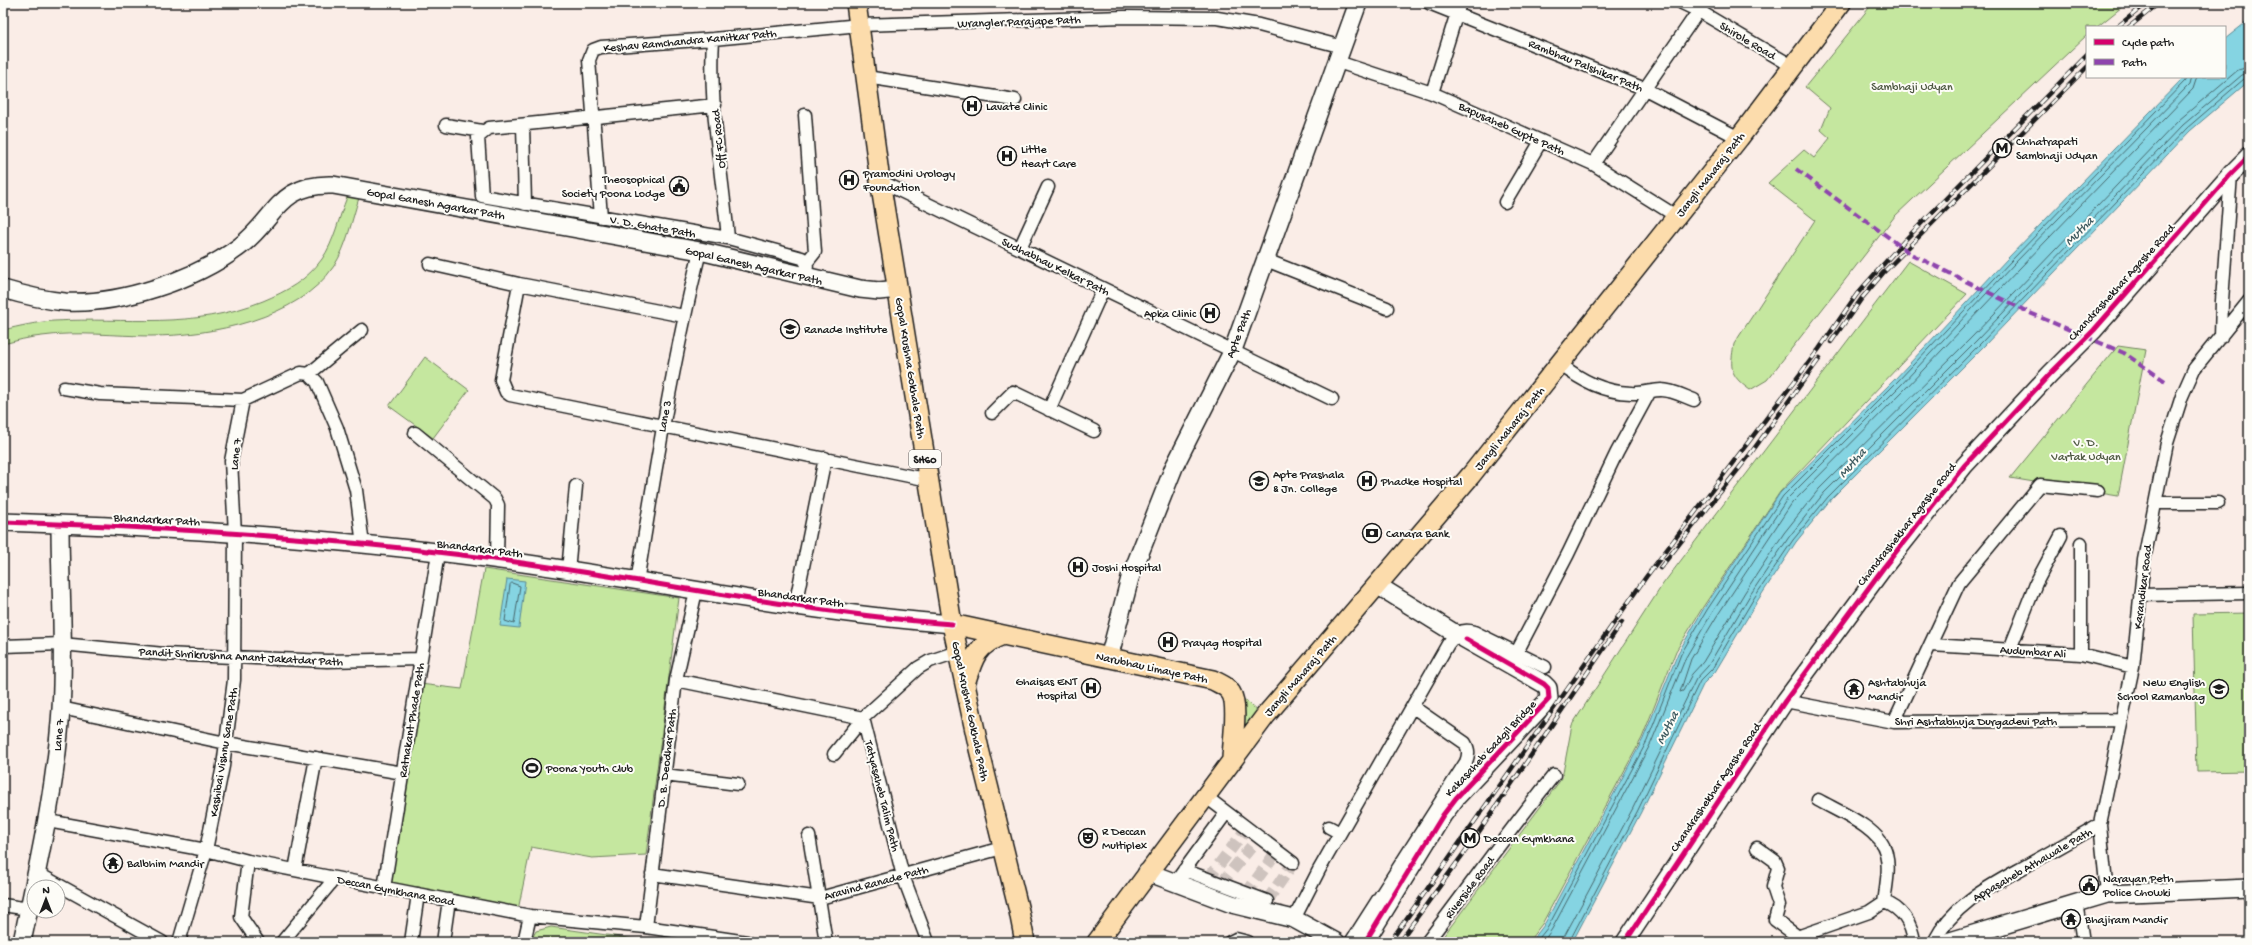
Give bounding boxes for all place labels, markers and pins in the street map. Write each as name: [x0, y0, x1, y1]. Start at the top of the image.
hospital icon: Lavate Clinic: [961, 95, 983, 117]
place label: Lavate Clinic: [986, 101, 1048, 115]
place label: Chhatrapati Sambhaji Udyan: [2016, 136, 2098, 164]
metro station icon: Chhatrapati Sambhaji Udyan: [1991, 137, 2013, 159]
place label: Little Heart Care: [1021, 144, 1077, 172]
hospital icon: Little Heart Care: [996, 145, 1018, 167]
place label: Pramodini Urology Foundation: [862, 168, 955, 196]
hospital icon: Pramodini Urology Foundation: [838, 169, 860, 191]
place label: Theosophical Society Poona Lodge: [562, 174, 666, 202]
public building icon: Theosophical Society Poona Lodge: [668, 175, 690, 197]
hospital icon: Apka Clinic: [1199, 302, 1221, 324]
place label: Apka Clinic: [1144, 308, 1197, 322]
school or university icon: Ranade Institute: [779, 318, 801, 340]
place label: Ranade Institute: [804, 324, 888, 338]
place label: Apte Prashala & Jn. College: [1273, 469, 1345, 497]
school or university icon: Apte Prashala & Jn. College: [1248, 470, 1270, 492]
hospital icon: Phadke Hospital: [1356, 470, 1378, 492]
place label: Phadke Hospital: [1380, 476, 1463, 490]
bank icon: Canara Bank: [1361, 522, 1383, 544]
place label: Canara Bank: [1386, 528, 1451, 542]
hospital icon: Joshi Hospital: [1067, 556, 1089, 578]
place label: Joshi Hospital: [1092, 562, 1161, 576]
hospital icon: Prayag Hospital: [1157, 631, 1179, 653]
place label: Prayag Hospital: [1181, 637, 1262, 651]
place label: Ghaisas ENT Hospital: [1015, 676, 1078, 704]
hospital icon: Ghaisas ENT Hospital: [1080, 677, 1102, 699]
place label: Ashtabhuja Mandir: [1868, 677, 1926, 705]
place label: New English School Ramanbag: [2117, 677, 2206, 705]
temple icon: Ashtabhuja Mandir: [1843, 678, 1865, 700]
school or university icon: New English School Ramanbag: [2208, 678, 2230, 700]
sports icon: Poona Youth Club: [521, 757, 543, 779]
place label: Poona Youth Club: [545, 763, 634, 777]
place label: R Deccan Multiplex: [1102, 826, 1148, 854]
theatre icon: R Deccan Multiplex: [1077, 827, 1099, 849]
metro station icon: Deccan Gymkhana: [1459, 827, 1481, 849]
place label: Deccan Gymkhana: [1483, 833, 1575, 847]
temple icon: Balbhim Mandir: [102, 852, 124, 874]
place label: Balbhim Mandir: [126, 858, 206, 872]
place label: Narayan Peth Police Chowki: [2102, 873, 2174, 901]
public building icon: Narayan Peth Police Chowki: [2078, 874, 2100, 896]
temple icon: Bhajiram Mandir: [2060, 908, 2082, 930]
place label: Bhajiram Mandir: [2084, 914, 2169, 928]

